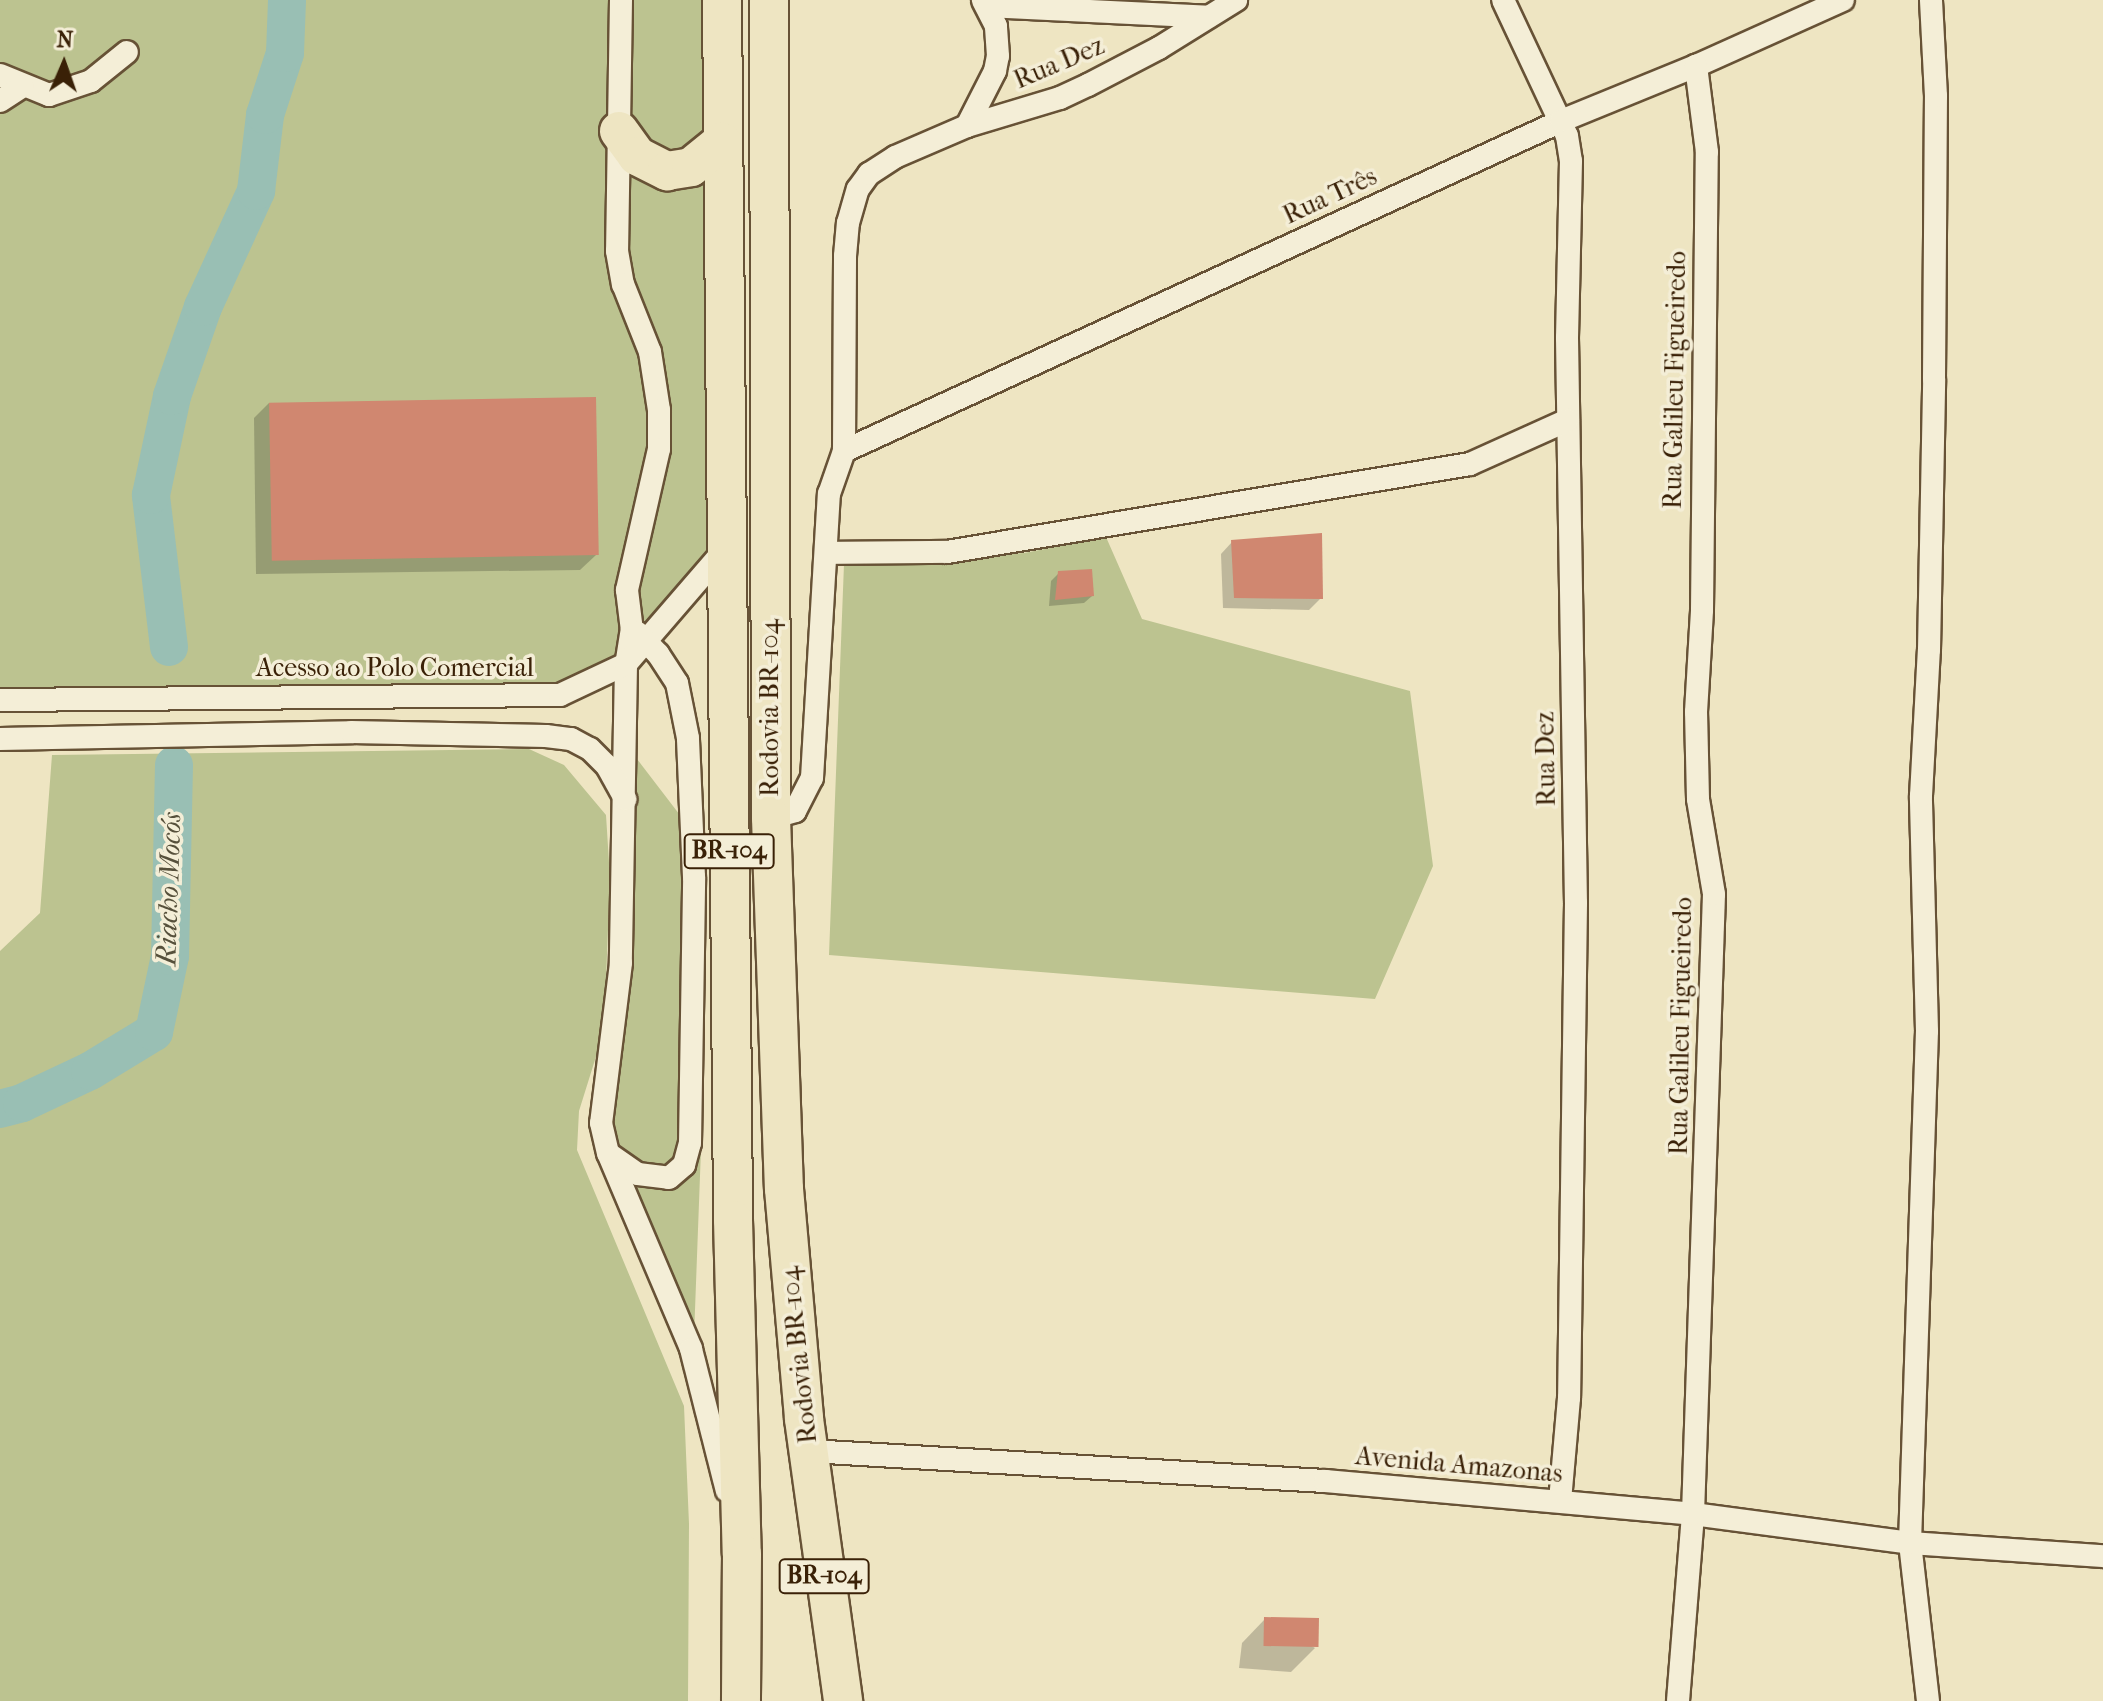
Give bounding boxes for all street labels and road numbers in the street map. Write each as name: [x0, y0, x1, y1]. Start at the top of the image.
street label: Rua Dez: [1009, 30, 1109, 96]
street label: Rua Três: [1278, 161, 1382, 231]
street label: Rua Galileu Figueiredo: [1657, 251, 1693, 509]
street label: Rodovia BR-104: [754, 619, 786, 797]
street label: Acesso ao Polo Comercial: [256, 652, 534, 684]
street label: Rua Dez: [1530, 711, 1562, 807]
road number: BR-104: [683, 831, 775, 871]
street label: Rua Galileu Figueiredo: [1663, 897, 1699, 1155]
street label: Rodovia BR-104: [774, 1265, 824, 1445]
street label: Avenida Amazonas: [1354, 1440, 1564, 1490]
road number: BR-104: [778, 1556, 870, 1596]

